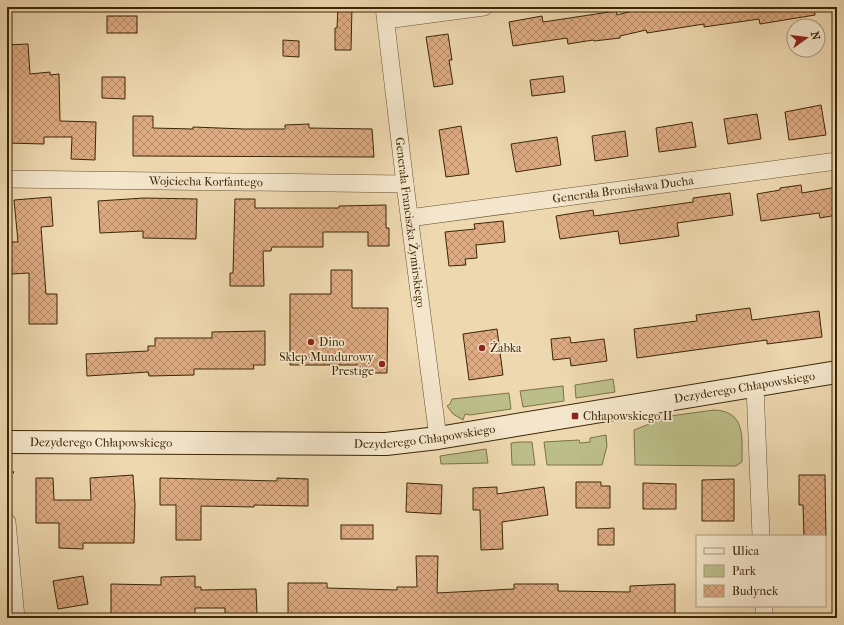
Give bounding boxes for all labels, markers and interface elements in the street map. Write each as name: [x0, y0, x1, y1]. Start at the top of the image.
north arrow: [786, 18, 826, 58]
text: N: [808, 30, 823, 42]
street label: Generała Franciszka Żymirskiego: [392, 136, 428, 308]
street label: Generała Bronisława Ducha: [552, 173, 695, 206]
street label: Wojciecha Korfantego: [148, 174, 263, 189]
place label: Dino: [319, 335, 345, 349]
marker: Dino: [306, 337, 316, 347]
place label: Żabka: [490, 340, 522, 355]
marker: Żabka: [477, 343, 487, 353]
place label: Sklep Mundurowy Prestige: [279, 350, 375, 378]
marker: Sklep Mundurowy Prestige: [377, 359, 387, 369]
street label: Dezyderego Chłapowskiego: [673, 369, 816, 406]
place label: Chłapowskiego II: [583, 409, 673, 423]
marker: Chłapowskiego II: [570, 411, 580, 421]
street label: Dezyderego Chłapowskiego: [354, 422, 496, 451]
street label: Dezyderego Chłapowskiego: [30, 435, 172, 450]
legend: [696, 535, 826, 607]
text: Ulica: [732, 544, 759, 558]
text: Park: [732, 564, 757, 578]
text: Budynek: [732, 584, 779, 598]

